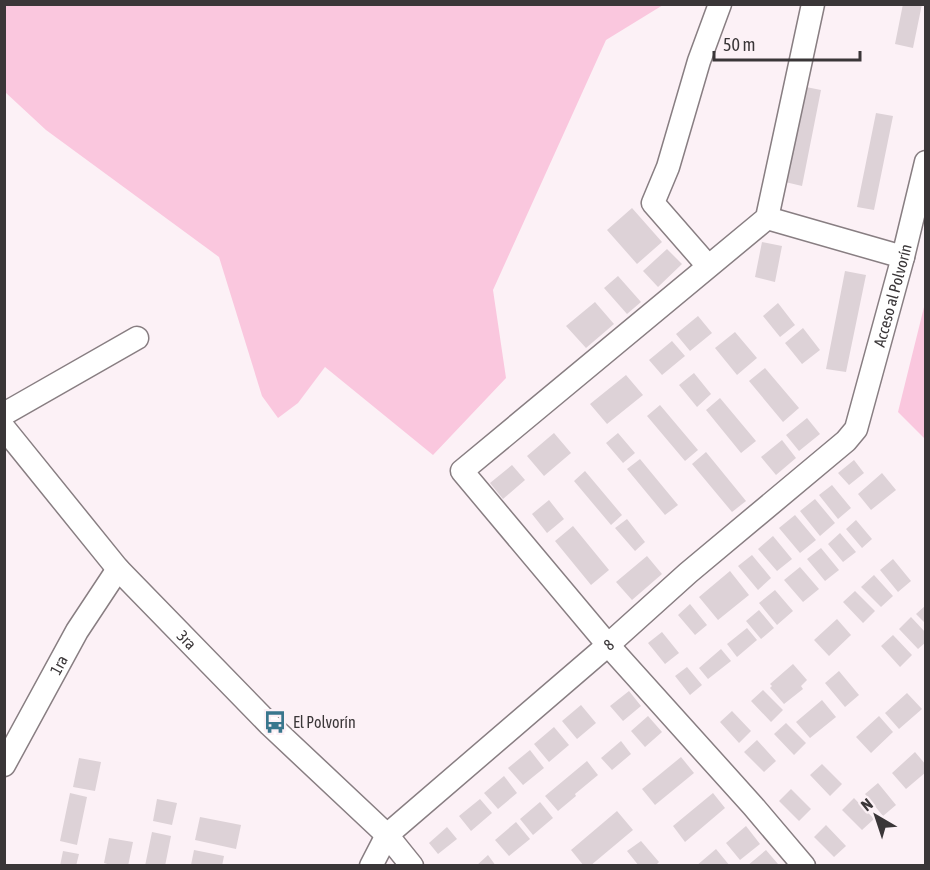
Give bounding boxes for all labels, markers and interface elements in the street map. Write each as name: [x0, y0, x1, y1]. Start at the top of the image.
scale bar: [714, 24, 860, 62]
text: 50 m: [723, 34, 755, 55]
street label: Acceso al Polvorín: [870, 242, 915, 349]
street label: 3ra: [174, 626, 200, 653]
street label: 8: [600, 635, 617, 654]
street label: 1ra: [46, 652, 71, 678]
bus stop icon: El Polvorín: [262, 709, 288, 735]
place label: El Polvorín: [293, 713, 356, 731]
north arrow: [846, 786, 906, 846]
text: N: [857, 794, 876, 814]

